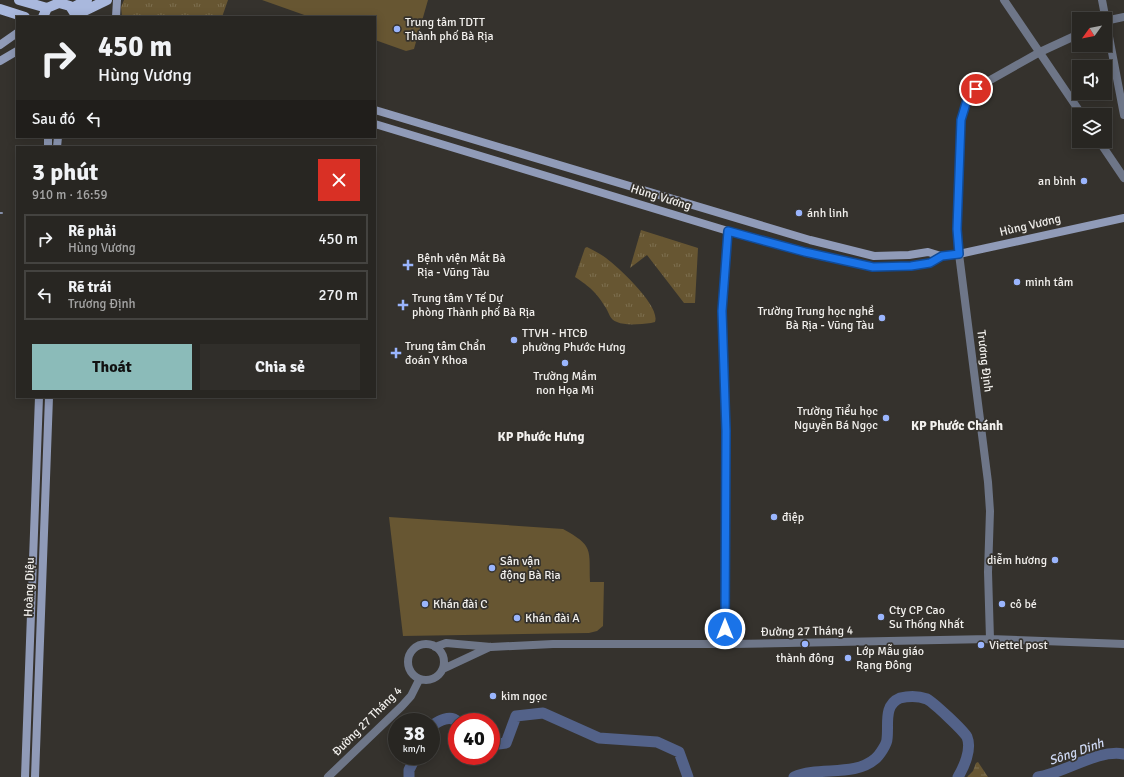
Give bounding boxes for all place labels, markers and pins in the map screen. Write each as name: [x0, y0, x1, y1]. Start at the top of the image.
place label: Trung tâm TDTT Thành phố Bà Rịa: [405, 15, 494, 44]
marker: Trung tâm TDTT Thành phố Bà Rịa: [392, 24, 402, 34]
pin: [959, 72, 993, 106]
place label: an bình: [1038, 174, 1076, 189]
marker: an bình: [1079, 176, 1089, 186]
place label: ánh linh: [807, 206, 849, 221]
marker: ánh linh: [794, 208, 804, 218]
place label: Bệnh viện Mắt Bà Rịa - Vũng Tàu: [417, 251, 506, 280]
marker: Bệnh viện Mắt Bà Rịa - Vũng Tàu: [402, 259, 414, 271]
place label: minh tâm: [1025, 275, 1073, 290]
marker: minh tâm: [1012, 277, 1022, 287]
place label: Trung tâm Y Tế Dự phòng Thành phố Bà Rịa: [412, 291, 535, 320]
marker: Trung tâm Y Tế Dự phòng Thành phố Bà Rịa: [397, 299, 409, 311]
place label: Trường Trung học nghề Bà Rịa - Vũng Tàu: [758, 304, 874, 333]
marker: Trường Trung học nghề Bà Rịa - Vũng Tàu: [877, 313, 887, 323]
place label: TTVH - HTCĐ phường Phước Hưng: [522, 326, 626, 355]
marker: TTVH - HTCĐ phường Phước Hưng: [509, 335, 519, 345]
place label: Trung tâm Chẩn đoán Y Khoa: [405, 339, 486, 368]
marker: Trung tâm Chẩn đoán Y Khoa: [390, 347, 402, 359]
marker: Trường Mầm non Họa Mi: [560, 358, 570, 368]
place label: Trường Mầm non Họa Mi: [533, 369, 597, 398]
place label: Trường Tiểu học Nguyễn Bá Ngọc: [794, 404, 878, 433]
marker: Trường Tiểu học Nguyễn Bá Ngọc: [881, 413, 891, 423]
place label: điệp: [782, 510, 804, 525]
marker: điệp: [769, 512, 779, 522]
place label: diễm hương: [987, 553, 1047, 568]
place label: Sân vận động Bà Rịa: [500, 554, 561, 583]
marker: diễm hương: [1050, 555, 1060, 565]
marker: Sân vận động Bà Rịa: [487, 563, 497, 573]
place label: Khán đài C: [433, 597, 488, 612]
place label: cô bé: [1010, 597, 1037, 612]
marker: Khán đài C: [420, 599, 430, 609]
marker: cô bé: [997, 599, 1007, 609]
place label: Cty CP Cao Su Thống Nhất: [889, 603, 964, 632]
place label: Khán đài A: [525, 611, 580, 626]
marker: Cty CP Cao Su Thống Nhất: [876, 612, 886, 622]
marker: Khán đài A: [512, 613, 522, 623]
place label: Viettel post: [989, 638, 1048, 653]
marker: thành đông: [800, 639, 810, 649]
marker: Viettel post: [976, 640, 986, 650]
place label: Lớp Mẫu giáo Rạng Đông: [856, 644, 924, 673]
place label: thành đông: [776, 651, 834, 666]
marker: Lớp Mẫu giáo Rạng Đông: [843, 653, 853, 663]
place label: kim ngọc: [501, 689, 548, 704]
marker: kim ngọc: [488, 691, 498, 701]

